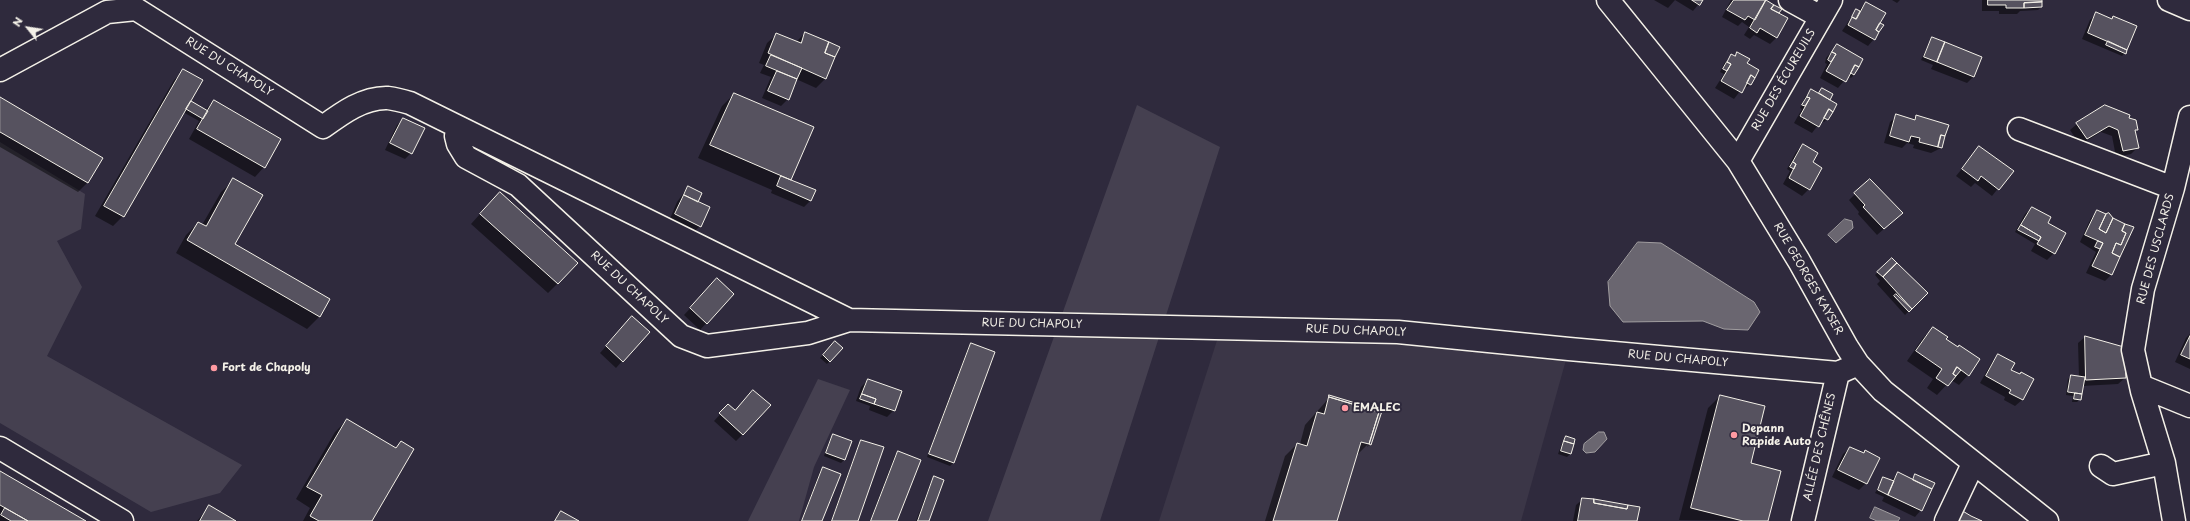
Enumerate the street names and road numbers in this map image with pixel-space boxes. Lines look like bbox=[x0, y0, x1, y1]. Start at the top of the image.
street label: RUE DES ÉCUREUILS bbox=[1749, 27, 1819, 133]
street label: RUE DU CHAPOLY bbox=[183, 35, 275, 99]
street label: RUE DES USCLARDS bbox=[2135, 192, 2177, 306]
street label: RUE GEORGES KAYSER bbox=[1770, 220, 1846, 338]
street label: RUE DU CHAPOLY bbox=[588, 249, 670, 327]
street label: RUE DU CHAPOLY bbox=[982, 317, 1082, 331]
street label: RUE DU CHAPOLY bbox=[1305, 323, 1407, 339]
street label: RUE DU CHAPOLY bbox=[1627, 348, 1729, 370]
street label: ALLÉE DES CHÊNES bbox=[1801, 392, 1839, 502]

